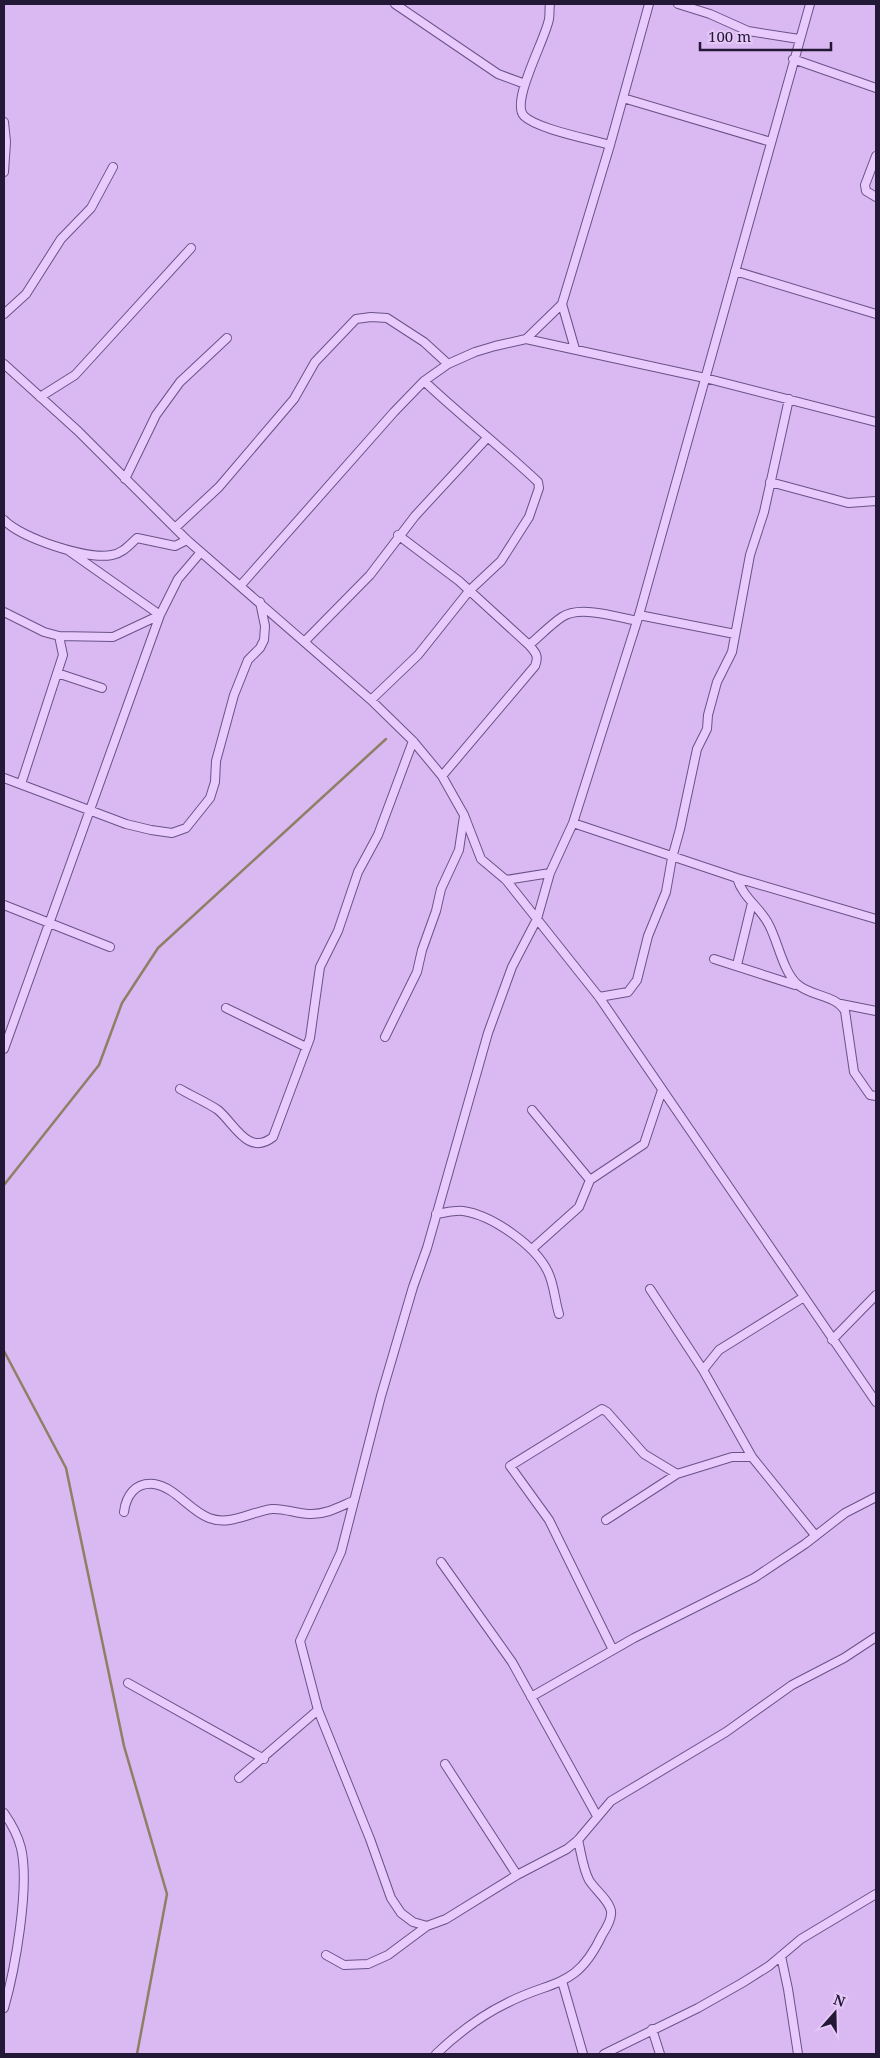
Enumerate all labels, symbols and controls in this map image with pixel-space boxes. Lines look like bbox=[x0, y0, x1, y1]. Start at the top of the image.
scale bar bbox=[700, 20, 831, 52]
text: 100 m bbox=[708, 26, 751, 46]
north arrow bbox=[810, 1988, 860, 2038]
text: N bbox=[831, 1989, 848, 2011]

